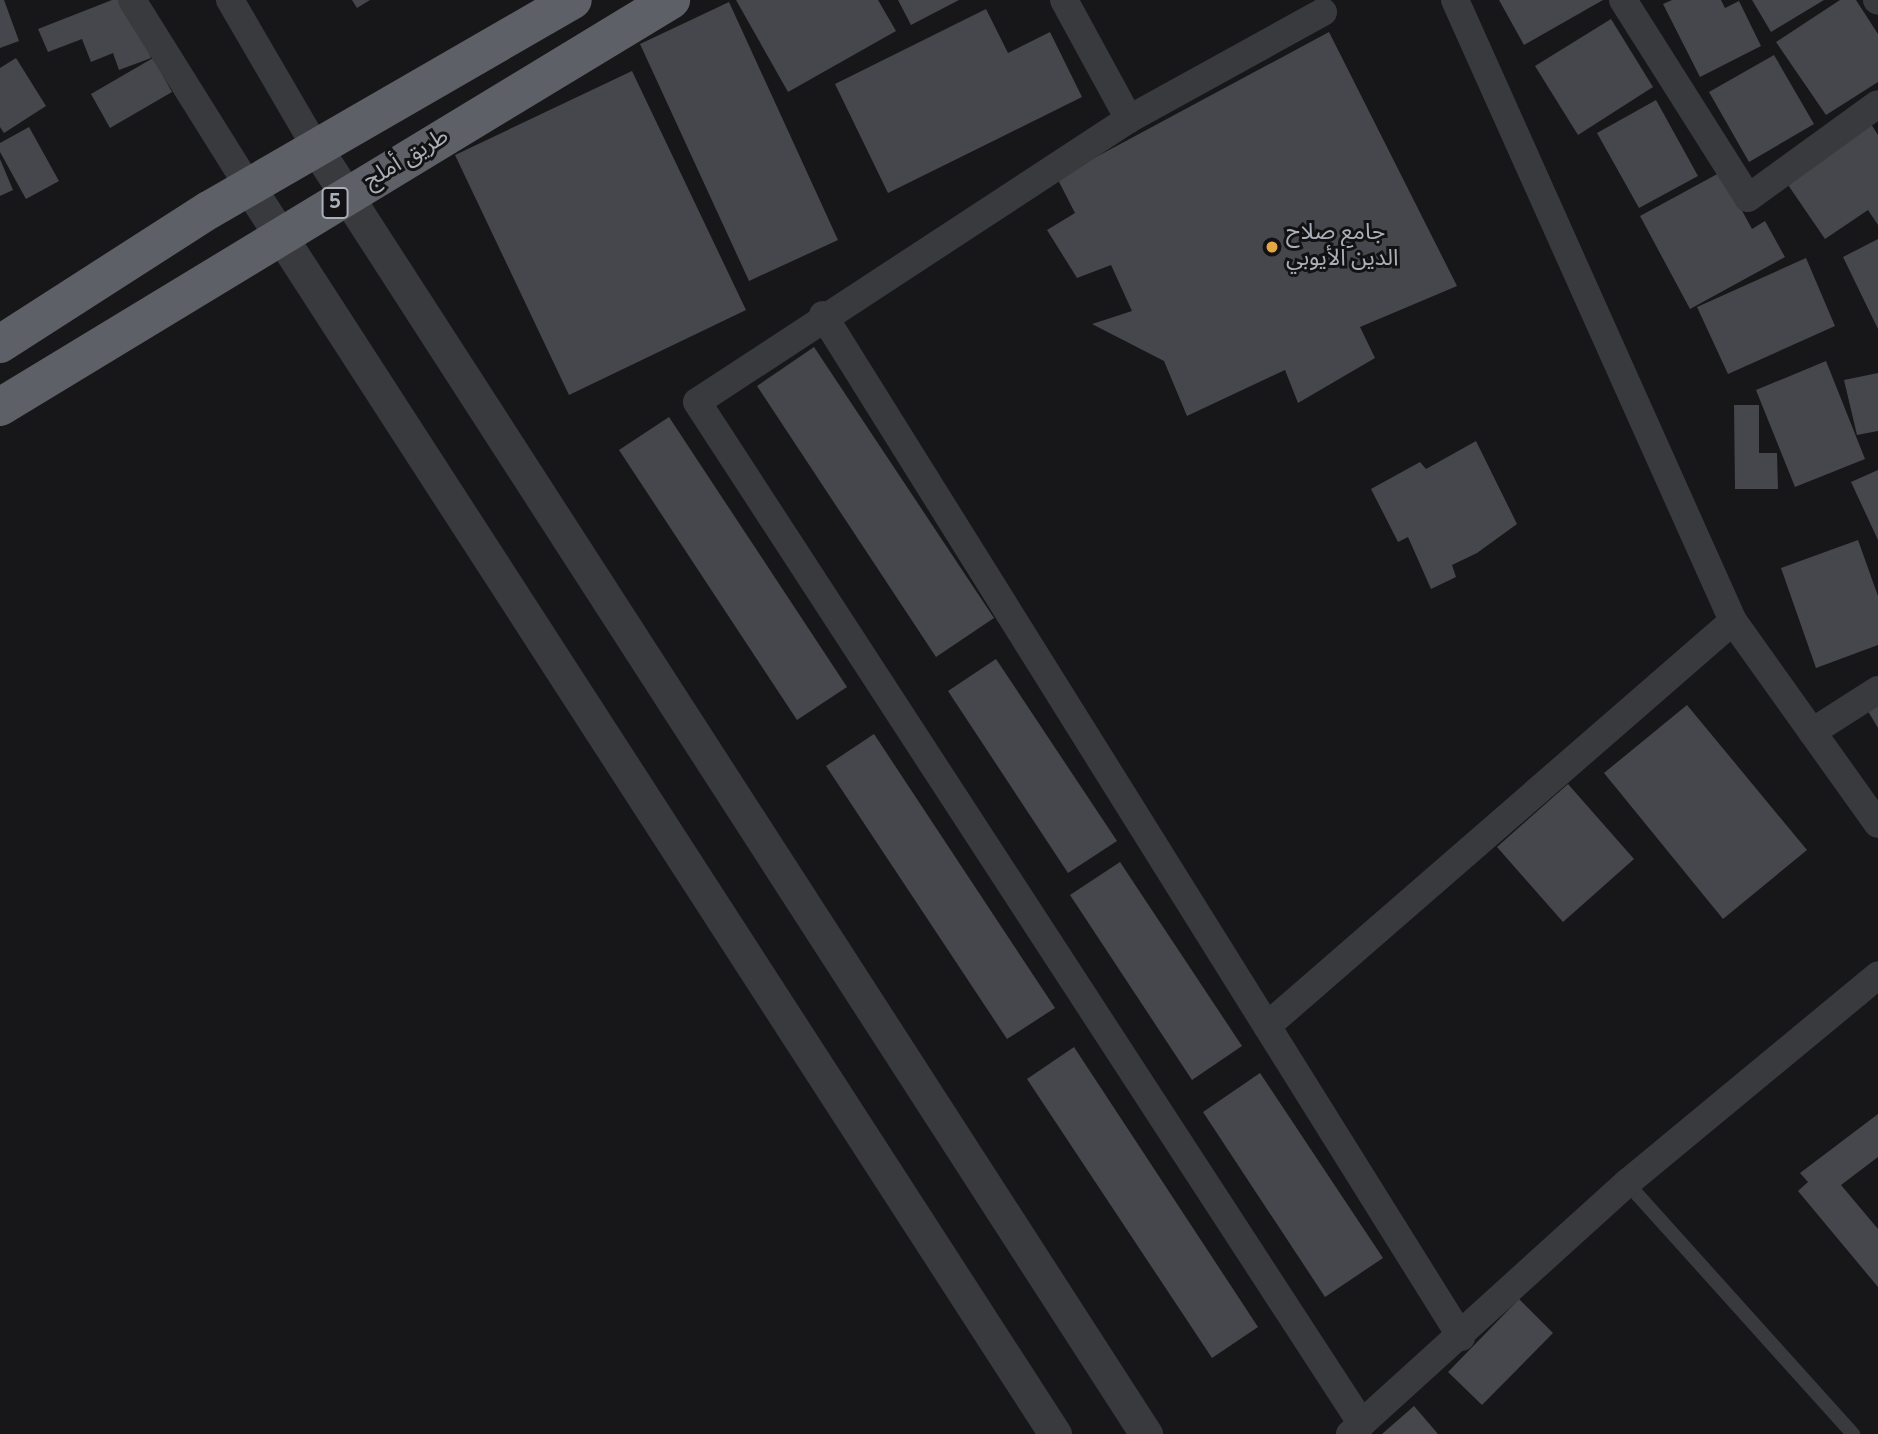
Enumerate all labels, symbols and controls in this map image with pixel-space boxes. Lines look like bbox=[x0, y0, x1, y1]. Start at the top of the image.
street label: طريق أملج bbox=[360, 124, 454, 196]
road number: 5 bbox=[321, 186, 349, 220]
place label: جامع صلاح الدين الأيوبي bbox=[1286, 220, 1398, 274]
marker: جامع صلاح الدين الأيوبي bbox=[1264, 239, 1280, 255]

